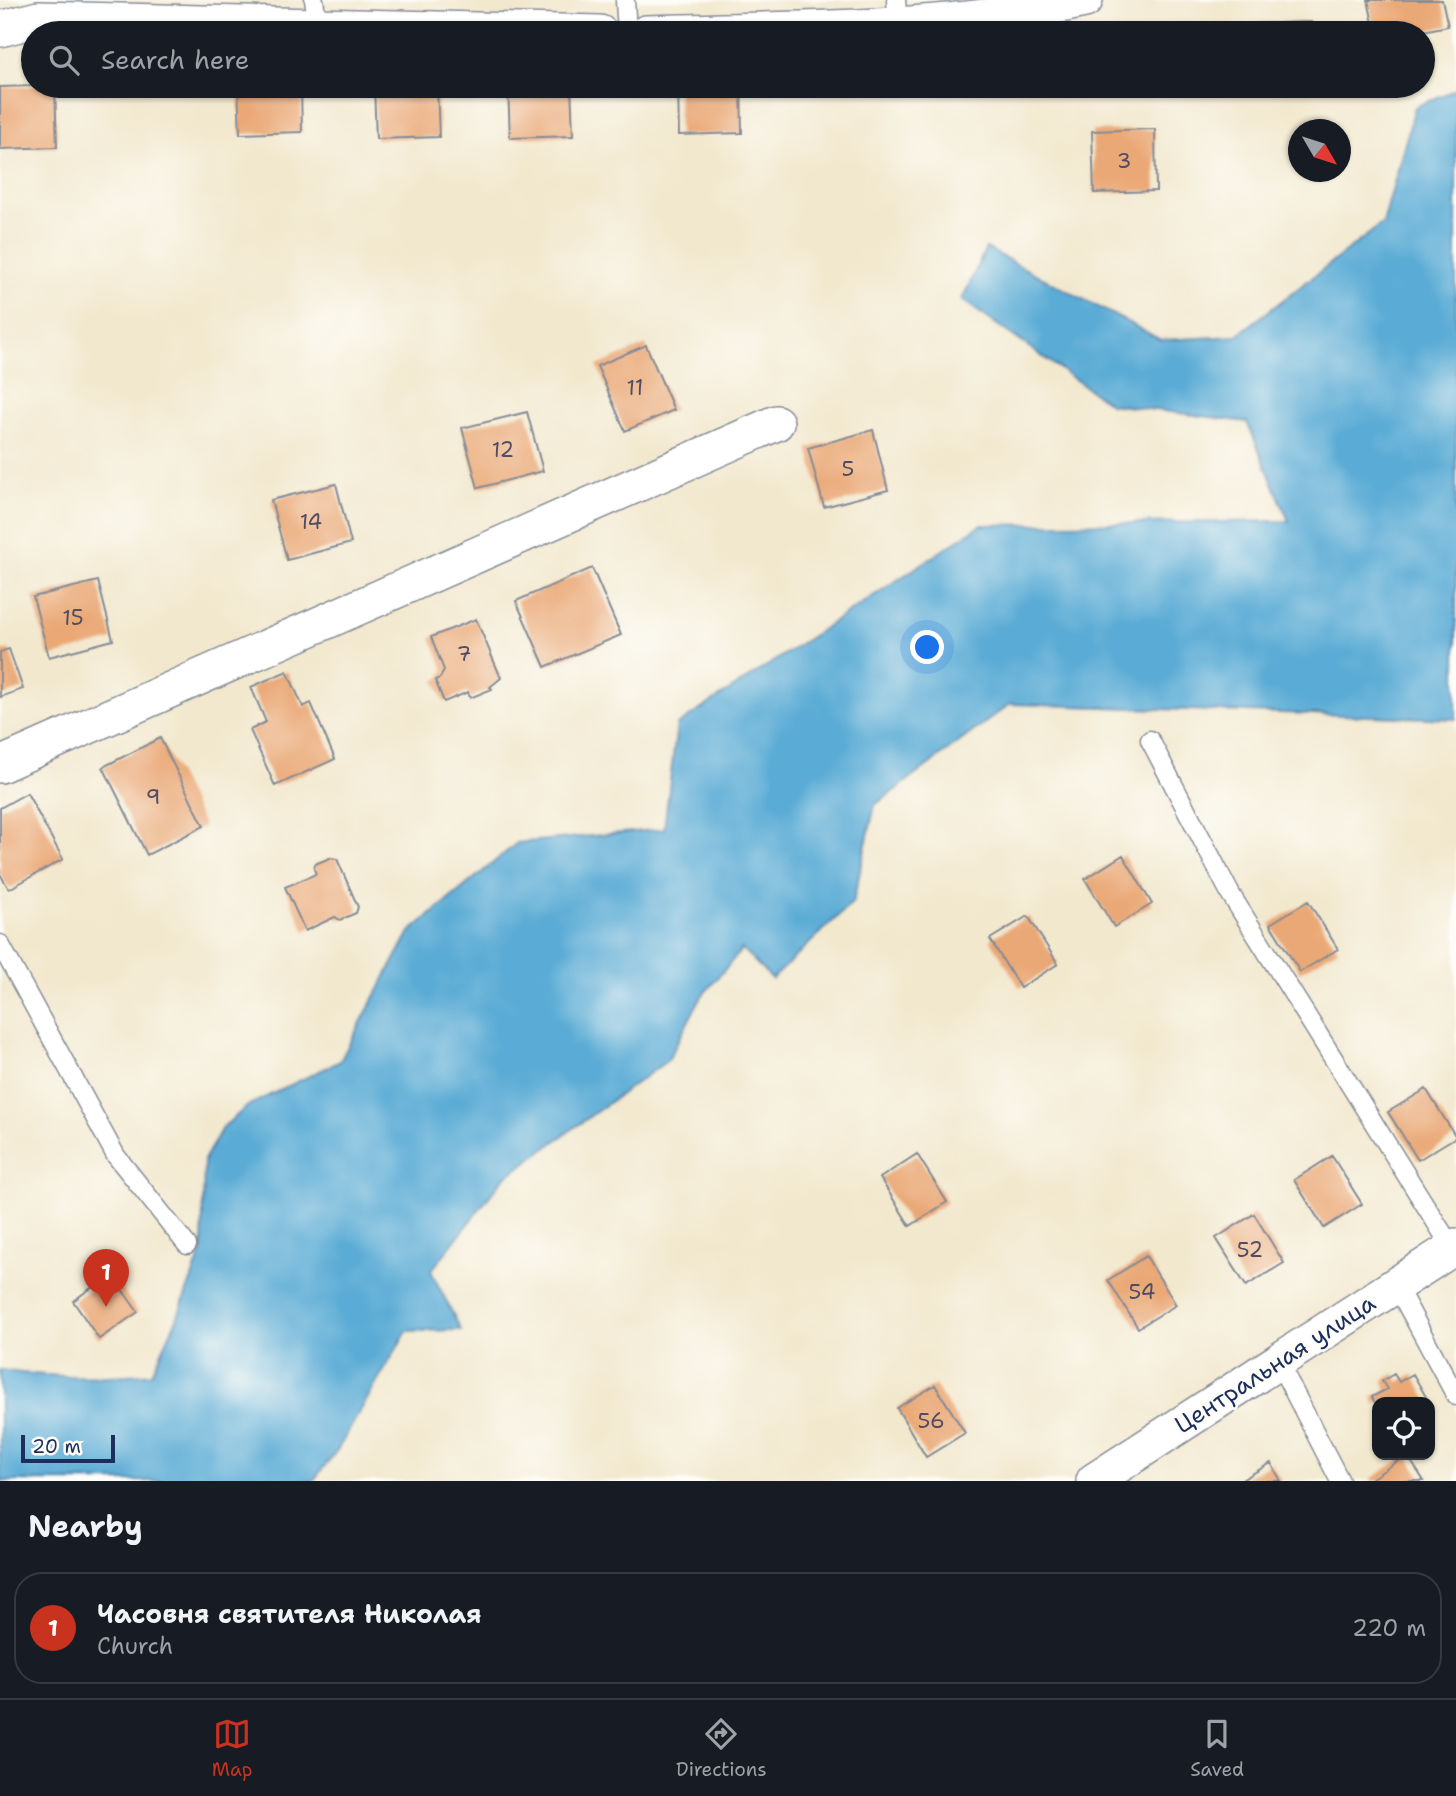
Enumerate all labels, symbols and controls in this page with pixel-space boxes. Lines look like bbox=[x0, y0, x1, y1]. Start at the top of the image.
search box bbox=[21, 21, 1435, 98]
icon: search bbox=[45, 41, 83, 79]
text: Search here bbox=[101, 42, 250, 77]
north arrow bbox=[1288, 119, 1351, 182]
house number: 3 bbox=[1117, 147, 1131, 175]
house number: 11 bbox=[627, 374, 643, 402]
house number: 12 bbox=[492, 436, 514, 464]
house number: 5 bbox=[842, 455, 854, 483]
house number: 14 bbox=[300, 508, 322, 536]
house number: 15 bbox=[62, 604, 84, 632]
your location bbox=[910, 630, 944, 664]
house number: 7 bbox=[457, 640, 471, 668]
house number: 9 bbox=[146, 783, 160, 811]
house number: 52 bbox=[1237, 1236, 1263, 1264]
pin: 1 bbox=[83, 1249, 129, 1307]
house number: 54 bbox=[1128, 1278, 1156, 1306]
street label: Центральная улица bbox=[1168, 1287, 1382, 1441]
map controls bbox=[1372, 1397, 1435, 1460]
button: locate bbox=[1372, 1397, 1435, 1460]
house number: 56 bbox=[917, 1407, 945, 1435]
scale bar bbox=[21, 1432, 116, 1464]
text: 20 m bbox=[32, 1434, 81, 1459]
text: Nearby bbox=[28, 1506, 143, 1547]
text: Часовня святителя Николая bbox=[97, 1596, 482, 1631]
text: 1 bbox=[48, 1613, 58, 1643]
text: 220 m bbox=[1352, 1613, 1426, 1643]
text: Church bbox=[97, 1631, 173, 1661]
tab: Map bbox=[212, 1715, 252, 1782]
tab: Directions bbox=[676, 1715, 767, 1782]
tab: Saved bbox=[1190, 1715, 1244, 1782]

